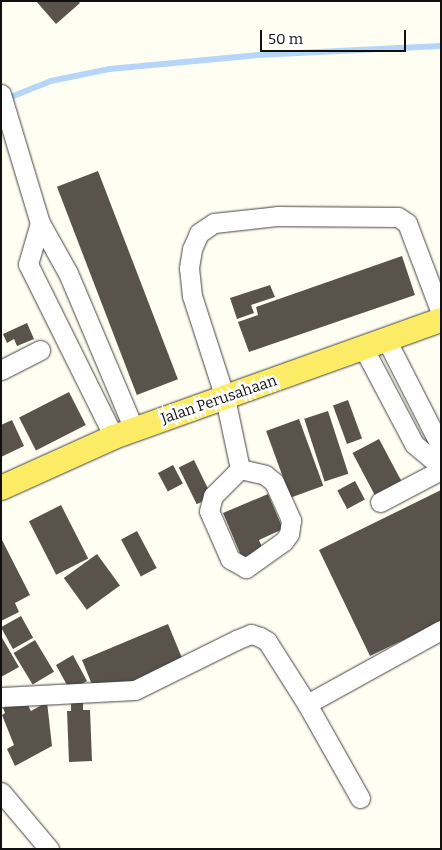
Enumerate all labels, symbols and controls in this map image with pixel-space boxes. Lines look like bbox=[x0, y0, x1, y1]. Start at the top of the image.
scale bar bbox=[262, 20, 408, 52]
text: 50 m bbox=[268, 30, 303, 48]
street label: Jalan Perusahaan bbox=[159, 372, 279, 428]

